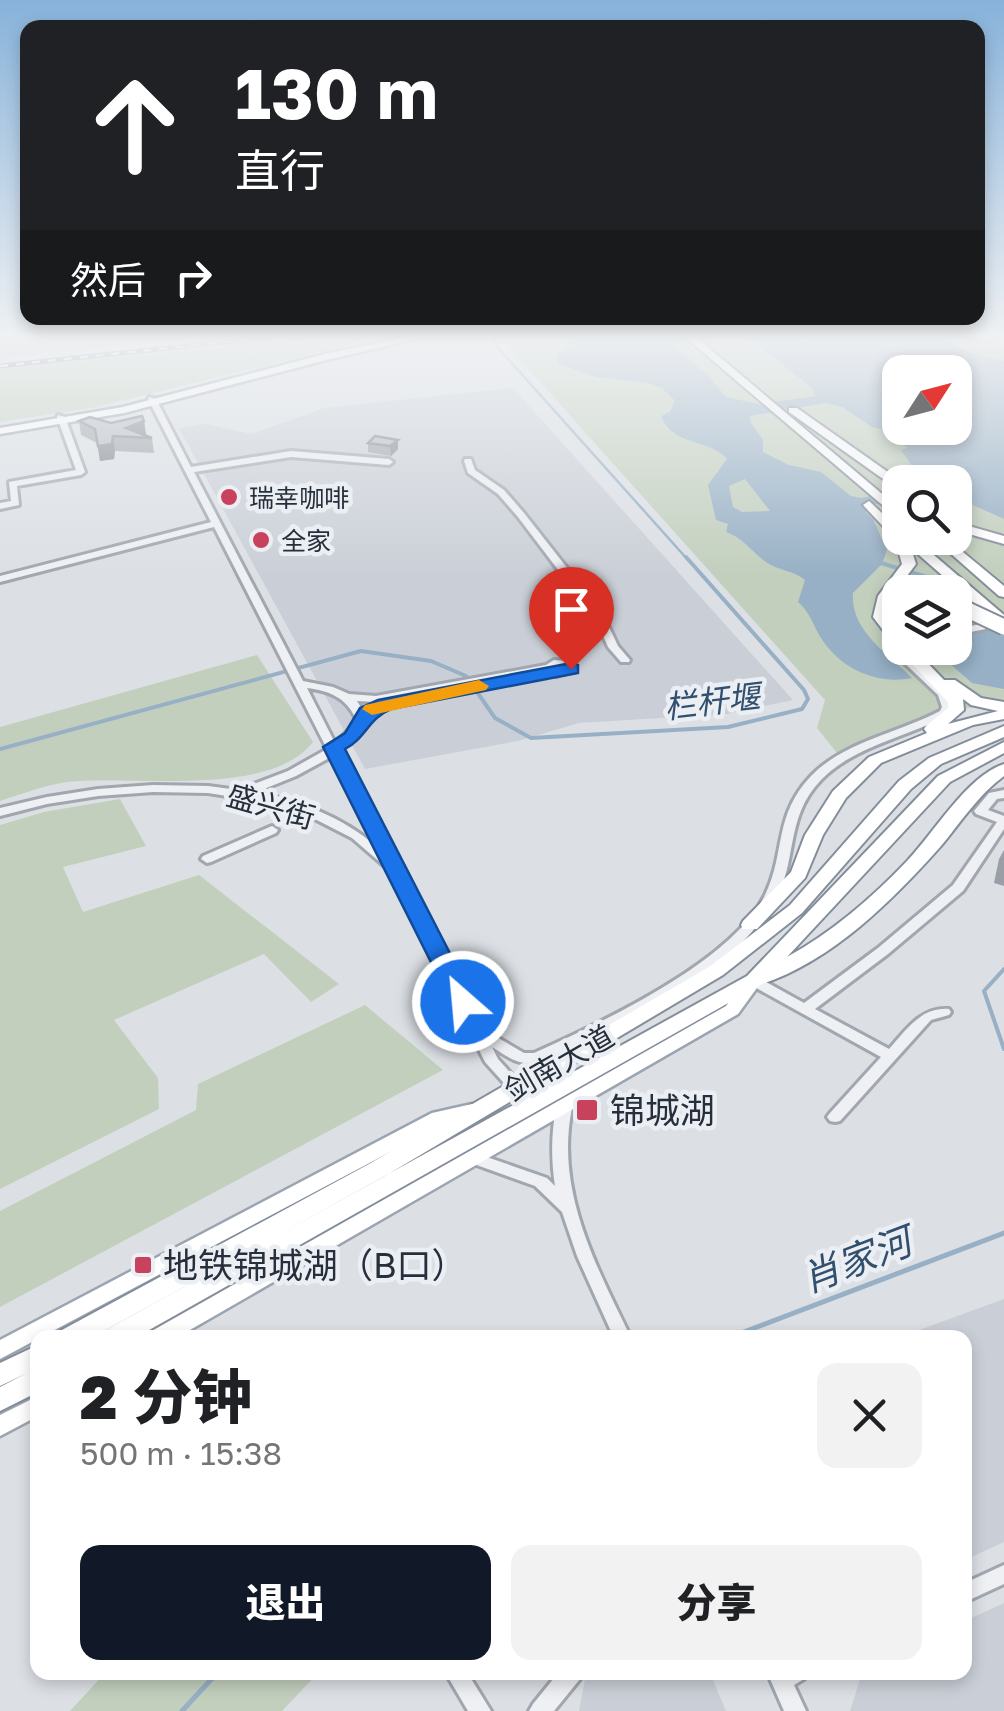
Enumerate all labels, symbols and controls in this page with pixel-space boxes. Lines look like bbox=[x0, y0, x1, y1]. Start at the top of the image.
text: 130 m bbox=[235, 50, 438, 134]
icon: ahead bbox=[70, 60, 200, 190]
text: 直行 bbox=[235, 143, 325, 197]
icon: right bbox=[166, 250, 221, 305]
text: 然后 bbox=[70, 257, 146, 302]
north arrow bbox=[882, 355, 972, 445]
map controls bbox=[882, 355, 972, 665]
button: search bbox=[882, 465, 972, 555]
place label: 瑞幸咖啡 bbox=[249, 482, 349, 513]
marker: 瑞幸咖啡 bbox=[218, 486, 240, 508]
place label: 全家 bbox=[281, 525, 331, 556]
marker: 全家 bbox=[250, 529, 272, 551]
pin bbox=[529, 567, 614, 670]
button: layers bbox=[882, 575, 972, 665]
icon: arrive bbox=[544, 582, 599, 637]
water label: 栏杆堰 bbox=[662, 676, 767, 726]
street label: 盛兴街 bbox=[223, 776, 319, 836]
position arrow bbox=[411, 950, 515, 1054]
street label: 剑南大道 bbox=[498, 1017, 620, 1109]
place label: 锦城湖 bbox=[610, 1089, 715, 1131]
marker: 锦城湖 bbox=[574, 1097, 600, 1123]
water label: 肖家河 bbox=[795, 1215, 924, 1300]
place label: 地铁锦城湖（B口） bbox=[163, 1244, 466, 1286]
marker: 地铁锦城湖（B口） bbox=[132, 1254, 154, 1276]
text: 2 分钟 bbox=[80, 1360, 252, 1432]
button: close bbox=[817, 1363, 922, 1468]
text: 500 m · 15:38 bbox=[80, 1434, 282, 1472]
button: 退出 bbox=[80, 1545, 491, 1660]
button: 分享 bbox=[511, 1545, 922, 1660]

